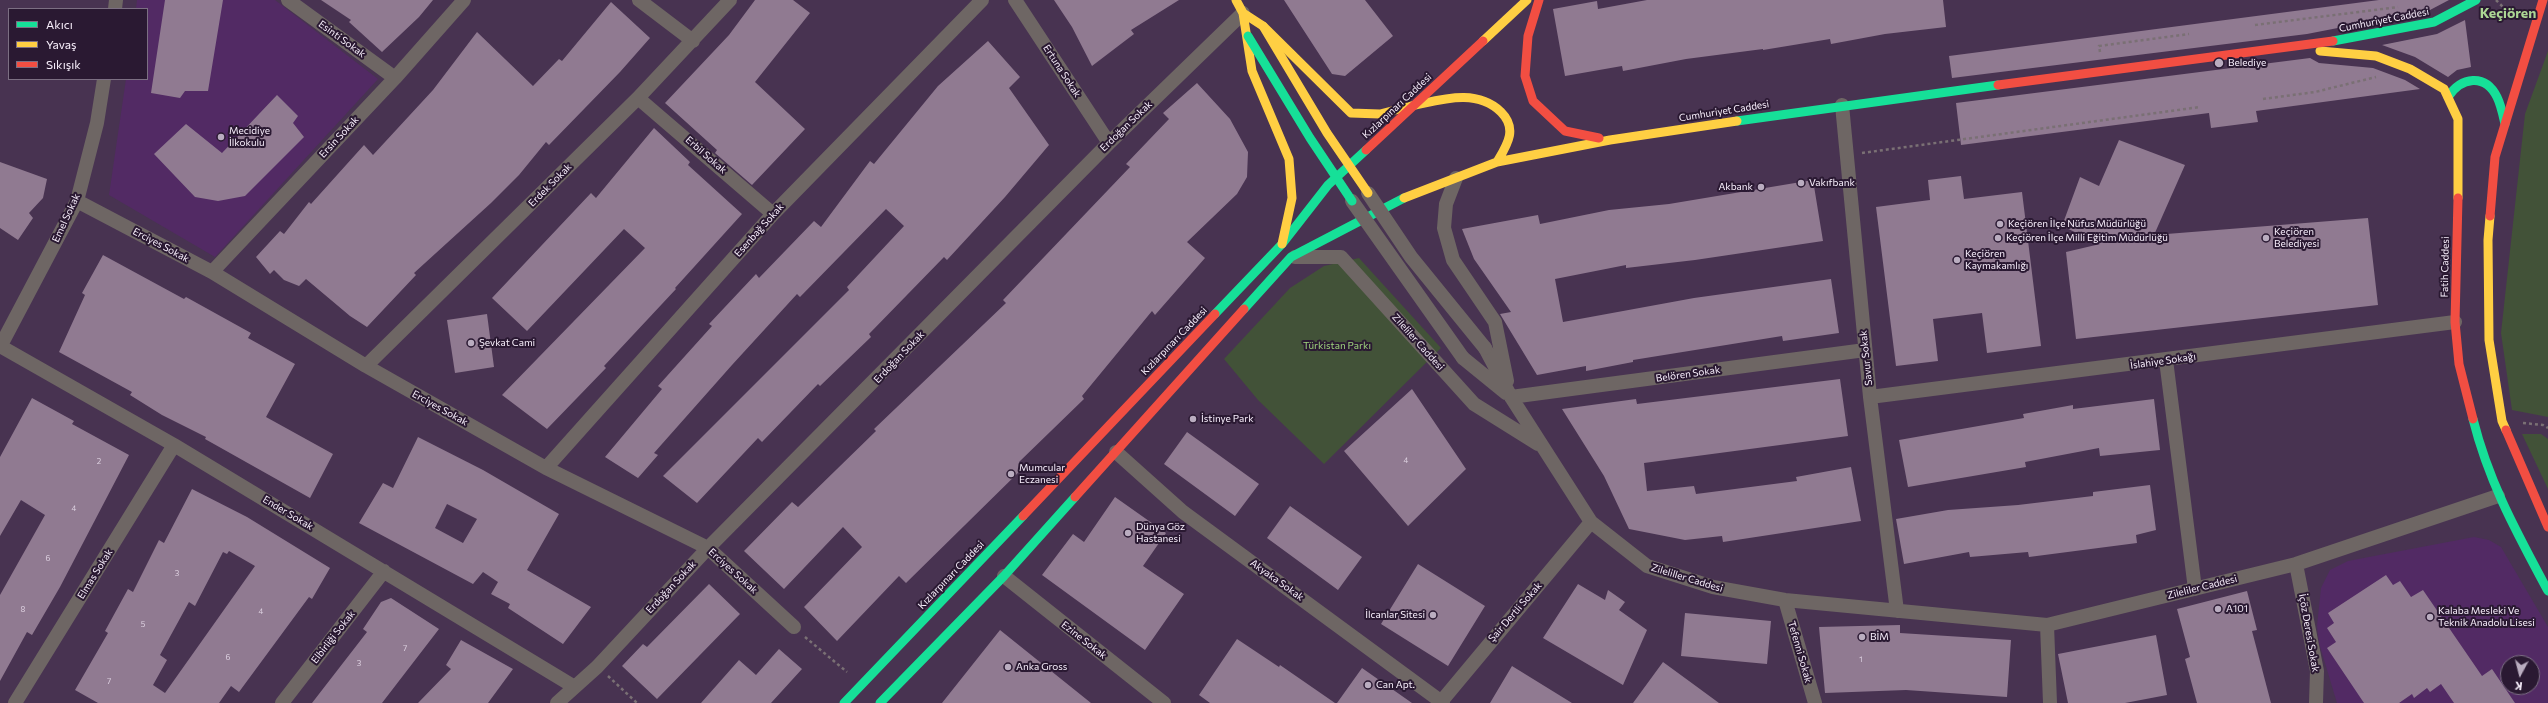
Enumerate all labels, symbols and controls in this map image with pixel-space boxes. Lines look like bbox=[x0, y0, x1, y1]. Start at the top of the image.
street label: Cumhuriyet Caddesi bbox=[2338, 5, 2430, 35]
district label: Keçiören bbox=[2480, 5, 2536, 21]
legend bbox=[8, 8, 148, 80]
text: Akıcı bbox=[46, 17, 73, 31]
street label: Esinti Sokak bbox=[316, 18, 368, 60]
text: Yavaş bbox=[46, 37, 77, 51]
street label: Ertuna Sokak bbox=[1041, 42, 1083, 100]
text: Sıkışık bbox=[46, 57, 81, 71]
marker: Belediye bbox=[2213, 57, 2225, 69]
place label: Belediye bbox=[2228, 57, 2266, 69]
street label: Kızlarpınarı Caddesi bbox=[1360, 71, 1434, 141]
street label: Erdoğan Sokak bbox=[1098, 98, 1154, 154]
street label: Cumhuriyet Caddesi bbox=[1678, 98, 1770, 124]
street label: Ersin Sokak bbox=[317, 114, 361, 160]
place label: Mecidiye İlkokulu bbox=[229, 125, 270, 148]
marker: Mecidiye İlkokulu bbox=[216, 132, 226, 142]
street label: Erbil Sokak bbox=[683, 134, 729, 176]
street label: Erdek Sokak bbox=[526, 161, 574, 209]
place label: Vakıfbank bbox=[1809, 177, 1855, 189]
marker: Vakıfbank bbox=[1796, 178, 1806, 188]
place label: Akbank bbox=[1718, 181, 1753, 193]
marker: Akbank bbox=[1756, 182, 1766, 192]
street label: Emel Sokak bbox=[50, 192, 82, 244]
street label: Esenbağ Sokak bbox=[732, 201, 786, 259]
place label: Keçiören İlçe Nüfus Müdürlüğü bbox=[2008, 218, 2146, 230]
marker: Keçiören İlçe Nüfus Müdürlüğü bbox=[1995, 219, 2005, 229]
street label: Erciyes Sokak bbox=[131, 225, 191, 265]
place label: Keçiören Belediyesi bbox=[2274, 226, 2319, 250]
place label: Keçiören İlçe Milli Eğitim Müdürlüğü bbox=[2006, 232, 2168, 244]
marker: Keçiören İlçe Milli Eğitim Müdürlüğü bbox=[1993, 233, 2003, 243]
marker: Keçiören Belediyesi bbox=[2261, 233, 2271, 243]
street label: Fatih Caddesi bbox=[2438, 236, 2452, 298]
place label: Keçiören Kaymakamlığı bbox=[1965, 248, 2028, 272]
marker: Keçiören Kaymakamlığı bbox=[1952, 255, 1962, 265]
street label: Kızlarpınarı Caddesi bbox=[1138, 304, 1210, 378]
street label: Zileliler Caddesi bbox=[1389, 311, 1447, 373]
street label: Erdoğan Sokak bbox=[871, 329, 927, 385]
street label: Savur Sokak bbox=[1857, 330, 1875, 386]
place label: Şevkat Cami bbox=[479, 337, 535, 349]
marker: Şevkat Cami bbox=[466, 338, 476, 348]
park label: Türkistan Parkı bbox=[1303, 340, 1371, 352]
street label: İslahiye Sokağı bbox=[2129, 350, 2197, 372]
street label: Belören Sokak bbox=[1655, 364, 1721, 384]
street label: Erciyes Sokak bbox=[410, 388, 470, 428]
place label: İstinye Park bbox=[1201, 413, 1254, 425]
marker: İstinye Park bbox=[1188, 414, 1198, 424]
house number: 4 bbox=[1404, 455, 1408, 465]
house number: 2 bbox=[97, 456, 101, 466]
place label: Mumcular Eczanesi bbox=[1019, 462, 1065, 486]
marker: Mumcular Eczanesi bbox=[1006, 469, 1016, 479]
street label: Ender Sokak bbox=[261, 493, 315, 533]
house number: 4 bbox=[72, 503, 76, 513]
place label: Dünya Göz Hastanesi bbox=[1136, 521, 1185, 544]
marker: Dünya Göz Hastanesi bbox=[1123, 528, 1133, 538]
street label: Kızlarpınarı Caddesi bbox=[915, 538, 987, 612]
street label: Erciyes Sokak bbox=[706, 546, 760, 596]
street label: Elmas Sokak bbox=[75, 547, 115, 601]
house number: 6 bbox=[46, 553, 50, 563]
street label: Akyaka Sokak bbox=[1248, 557, 1306, 603]
street label: Erdoğan Sokak bbox=[644, 558, 698, 616]
street label: Zileliller Caddesi bbox=[1650, 561, 1724, 595]
house number: 3 bbox=[175, 568, 179, 578]
street label: Zileliler Caddesi bbox=[2166, 572, 2238, 602]
street label: Şair Dertli Sokak bbox=[1486, 580, 1544, 644]
street label: İçöz Deresi Sokak bbox=[2296, 593, 2322, 673]
place label: A101 bbox=[2226, 603, 2248, 615]
house number: 8 bbox=[21, 604, 25, 614]
marker: A101 bbox=[2213, 604, 2223, 614]
place label: Kalaba Mesleki Ve Teknik Anadolu Lisesi bbox=[2438, 605, 2535, 628]
house number: 4 bbox=[259, 606, 263, 616]
street label: Elbirliği Sokak bbox=[309, 608, 357, 666]
place label: İlcanlar Sitesi bbox=[1365, 609, 1425, 621]
marker: İlcanlar Sitesi bbox=[1428, 610, 1438, 620]
marker: Kalaba Mesleki Ve Teknik Anadolu Lisesi bbox=[2425, 612, 2435, 622]
house number: 5 bbox=[141, 619, 145, 629]
street label: Ezine Sokak bbox=[1059, 619, 1109, 661]
street label: Tefenni Sokak bbox=[1785, 620, 1815, 684]
place label: BİM bbox=[1870, 631, 1889, 643]
marker: BİM bbox=[1857, 632, 1867, 642]
house number: 7 bbox=[403, 643, 407, 653]
house number: 6 bbox=[226, 652, 230, 662]
house number: 1 bbox=[1859, 654, 1863, 664]
north arrow bbox=[2500, 655, 2540, 695]
house number: 3 bbox=[357, 658, 361, 668]
place label: Anka Gross bbox=[1016, 661, 1067, 673]
marker: Anka Gross bbox=[1003, 662, 1013, 672]
house number: 7 bbox=[107, 676, 111, 686]
place label: Can Apt. bbox=[1376, 679, 1415, 691]
text: K bbox=[2514, 679, 2523, 693]
marker: Can Apt. bbox=[1363, 680, 1373, 690]

